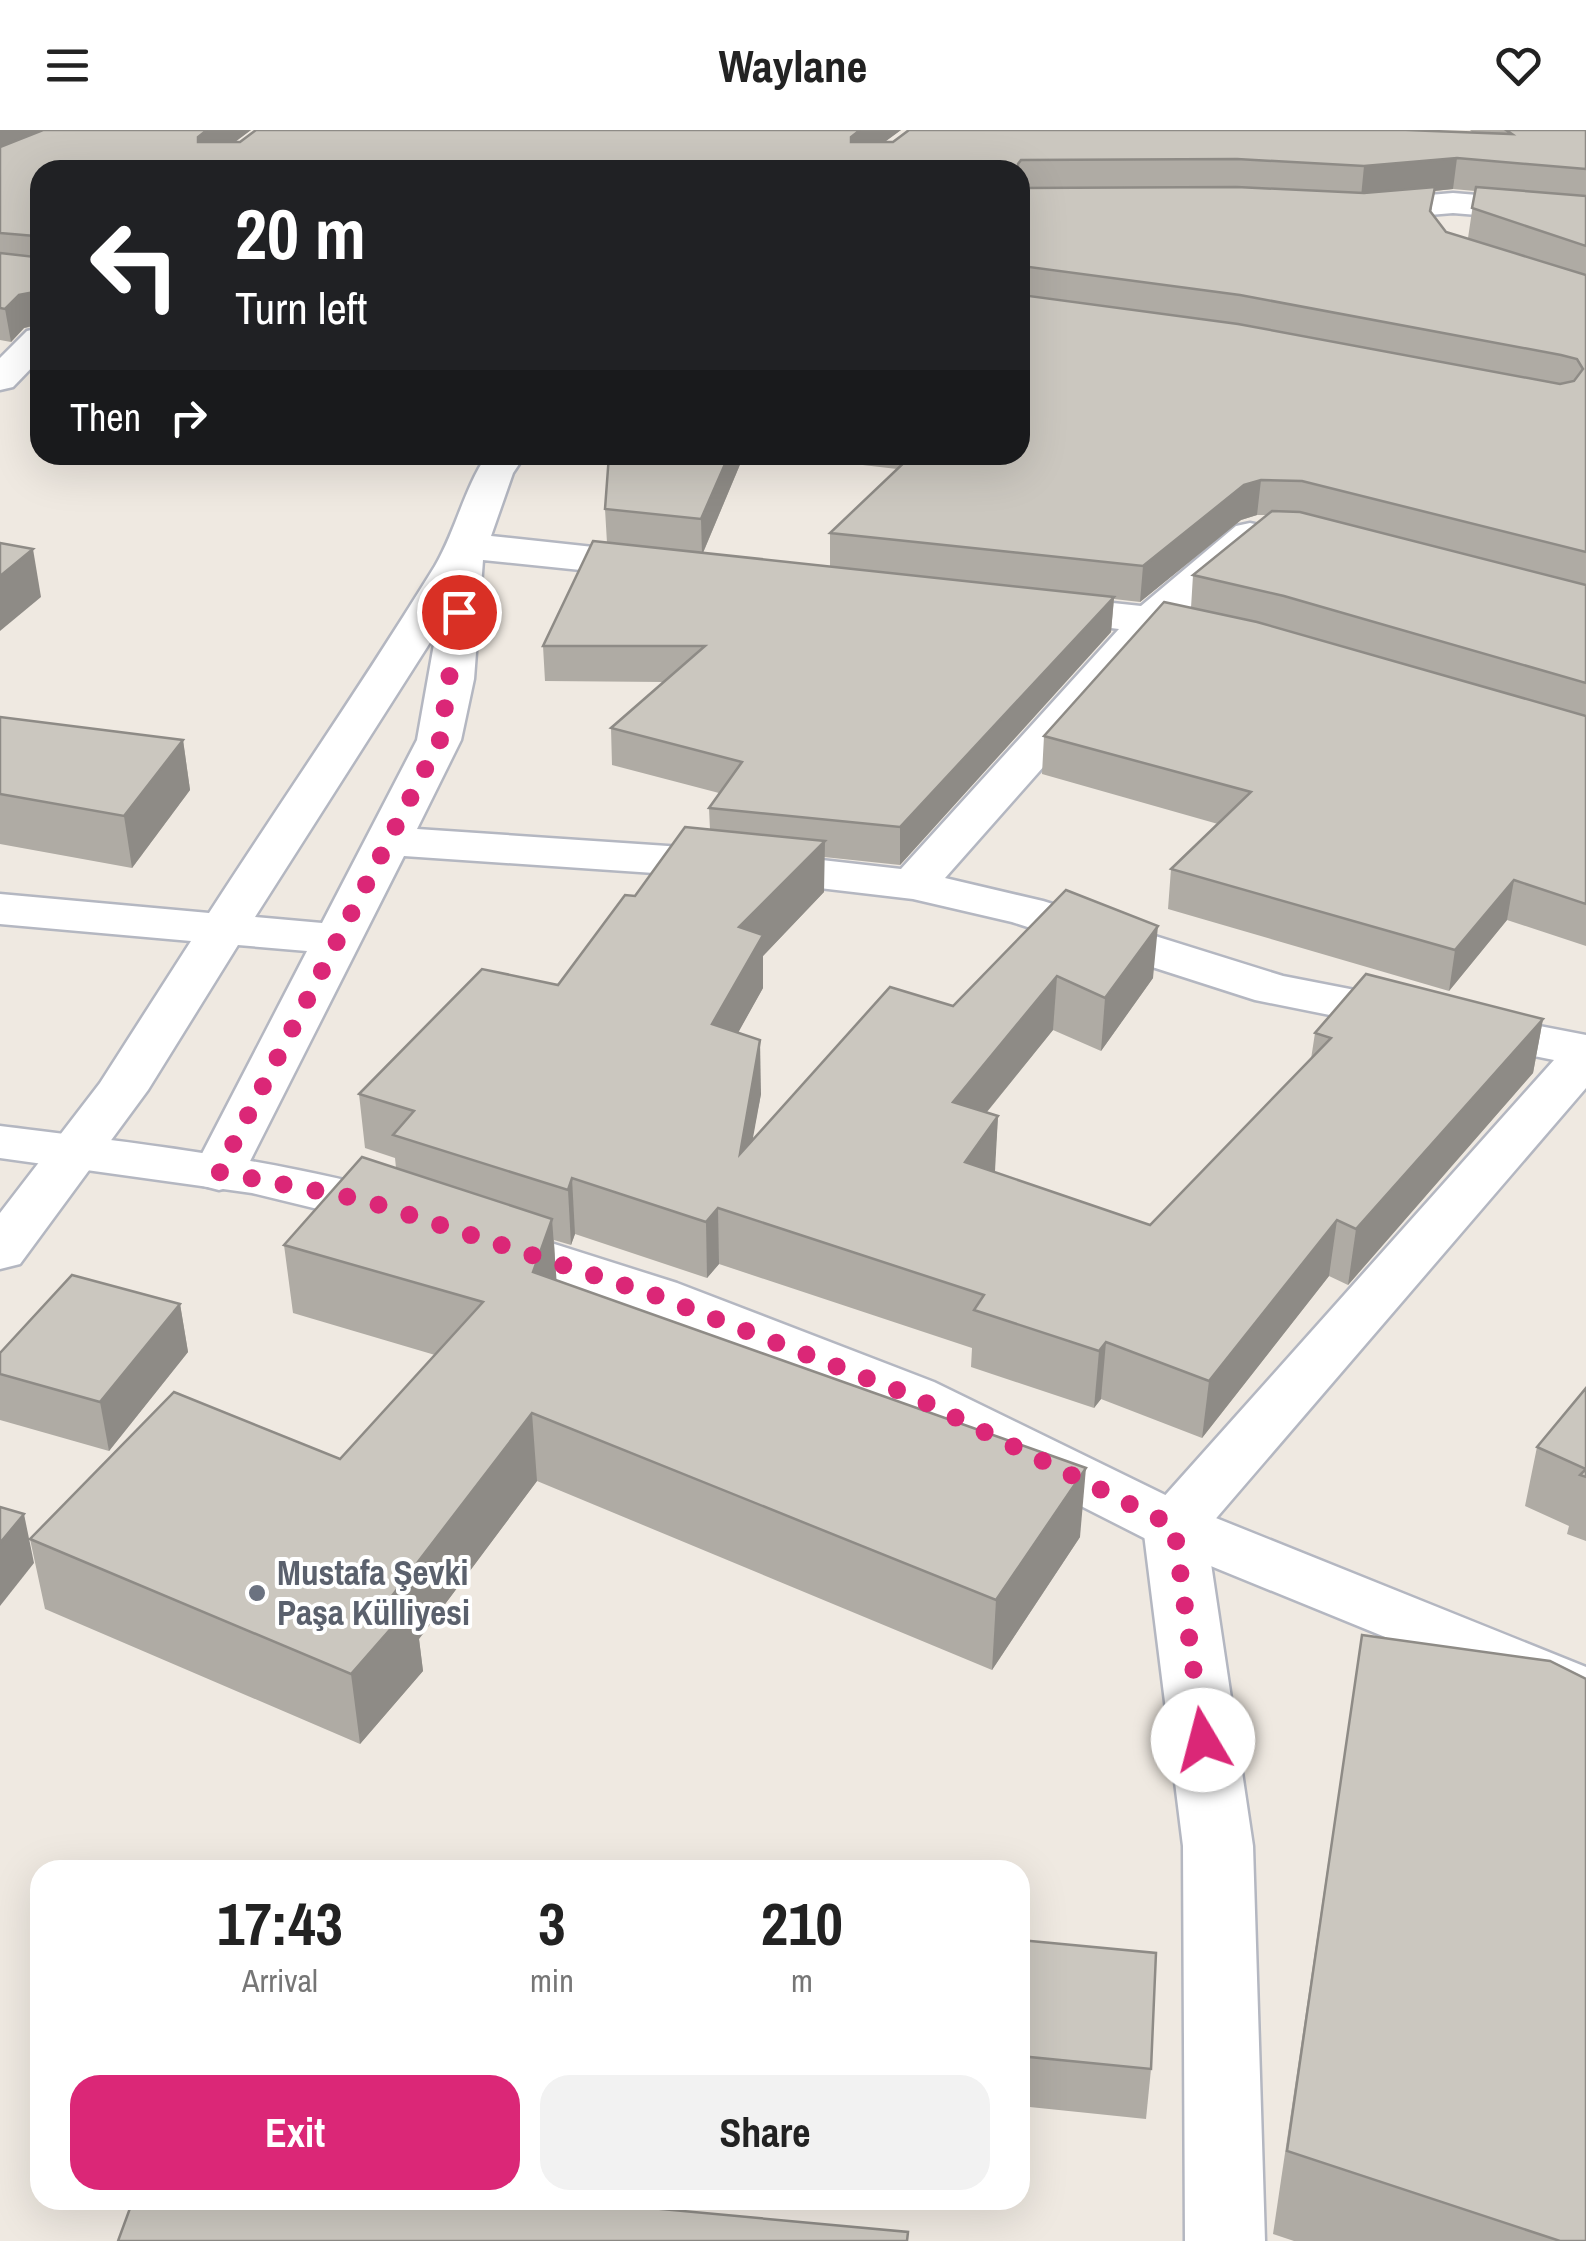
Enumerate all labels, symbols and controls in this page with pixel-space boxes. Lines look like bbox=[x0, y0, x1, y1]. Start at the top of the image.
text: Waylane bbox=[719, 35, 867, 96]
icon: menu bbox=[40, 38, 95, 93]
icon: heart bbox=[1491, 38, 1546, 93]
text: 20 m bbox=[235, 187, 366, 281]
icon: left bbox=[70, 200, 200, 330]
text: Turn left bbox=[235, 277, 367, 338]
icon: right bbox=[161, 390, 216, 445]
text: Then bbox=[70, 392, 141, 443]
pin bbox=[417, 570, 502, 655]
icon: arrive bbox=[432, 585, 487, 640]
place label: Mustafa Şevki Paşa Külliyesi bbox=[277, 1549, 470, 1636]
marker: Mustafa Şevki Paşa Külliyesi bbox=[246, 1582, 268, 1604]
position arrow bbox=[1151, 1688, 1255, 1792]
text: 17:43 bbox=[217, 1883, 343, 1964]
text: 3 bbox=[538, 1883, 566, 1964]
text: 210 bbox=[761, 1883, 843, 1964]
text: Arrival bbox=[242, 1959, 318, 2002]
text: min bbox=[530, 1959, 574, 2002]
text: m bbox=[791, 1959, 813, 2002]
button: Exit bbox=[70, 2075, 520, 2190]
button: Share bbox=[540, 2075, 990, 2190]

